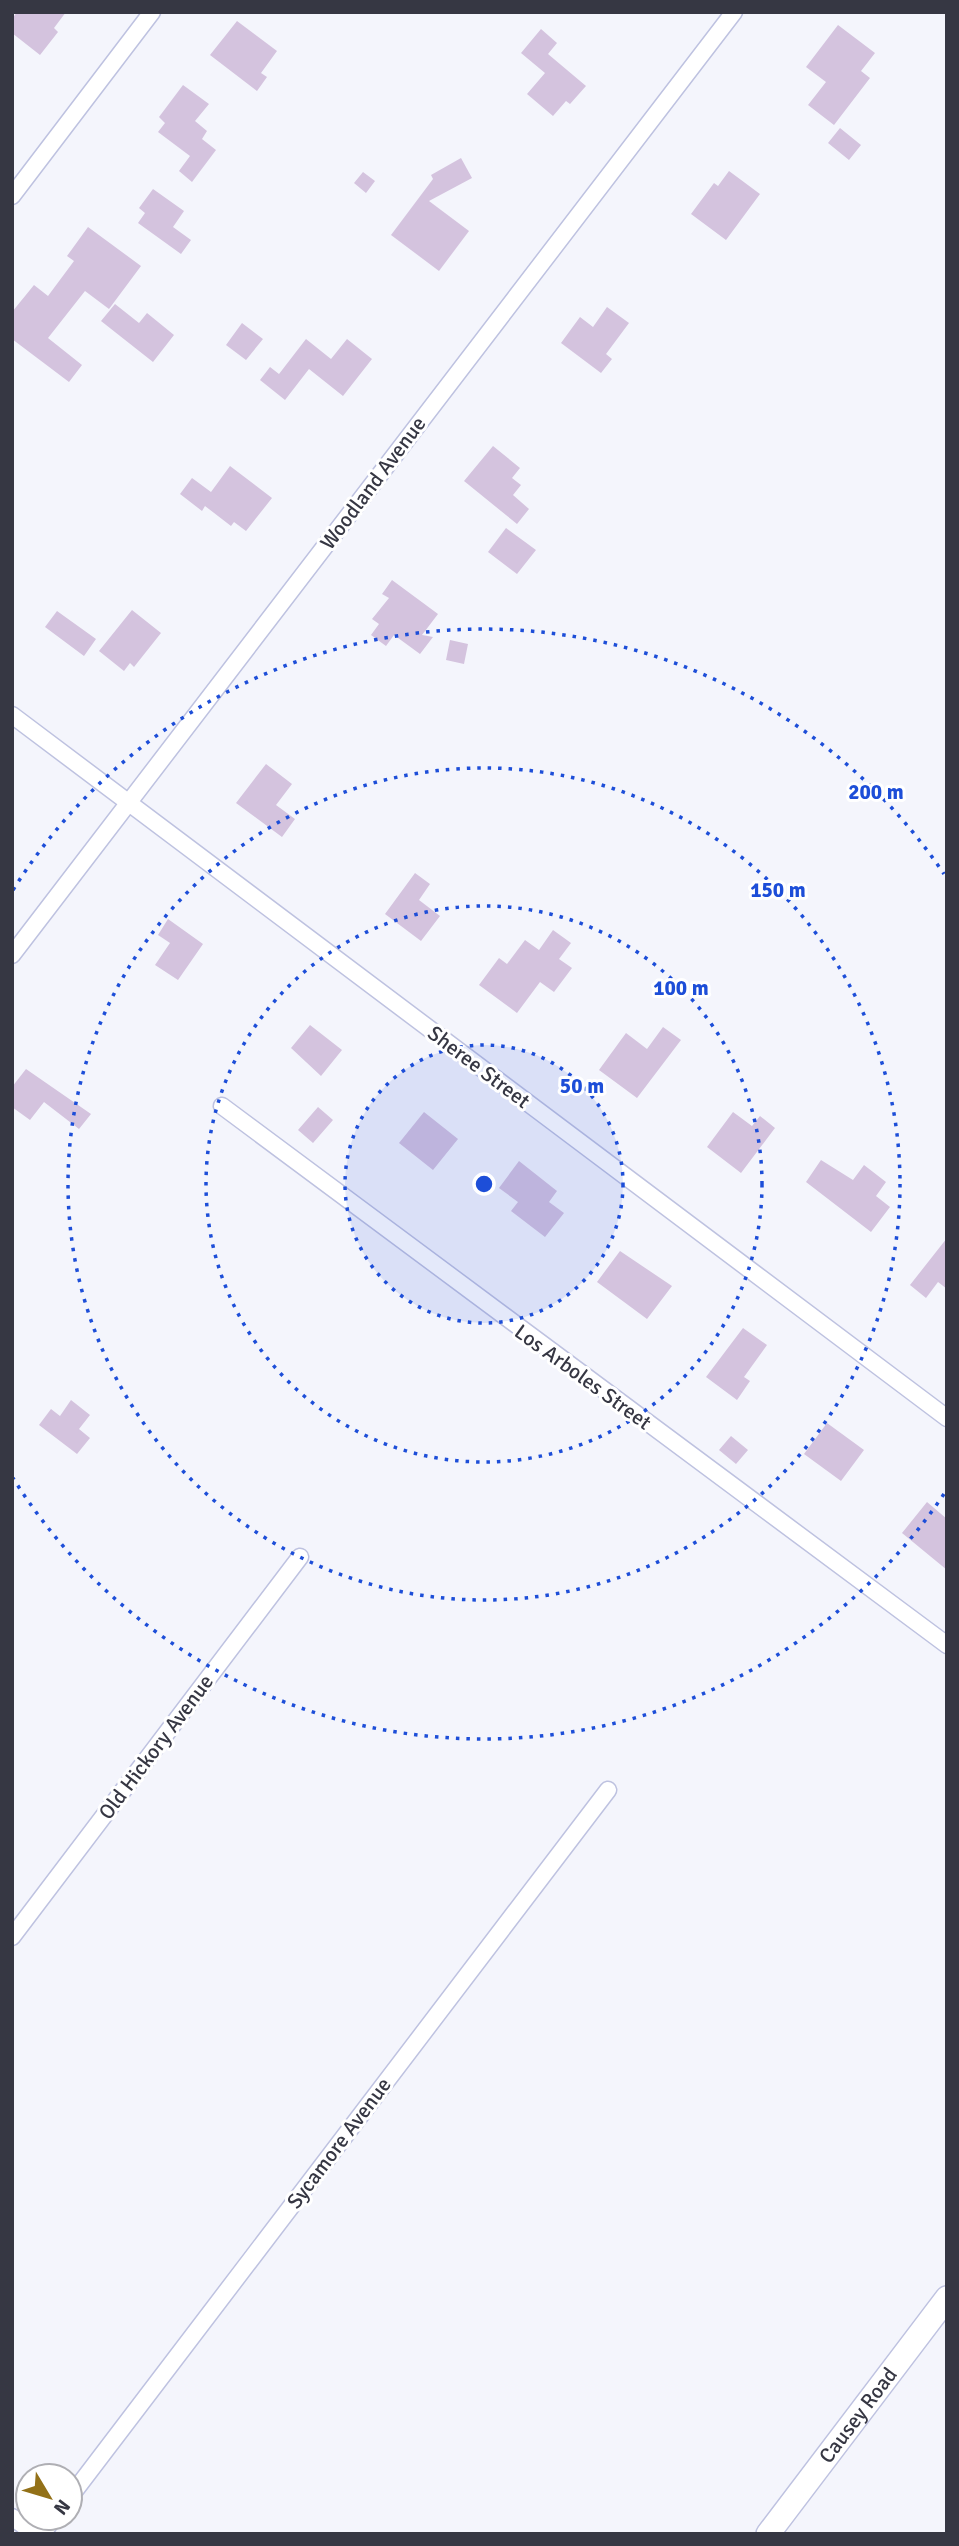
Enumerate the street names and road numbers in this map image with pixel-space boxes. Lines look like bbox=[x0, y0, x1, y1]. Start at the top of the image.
street label: Woodland Avenue bbox=[315, 411, 431, 555]
street label: Sheree Street bbox=[423, 1020, 535, 1114]
street label: Los Arboles Street bbox=[510, 1319, 656, 1435]
street label: Old Hickory Avenue bbox=[93, 1669, 219, 1825]
street label: Sycamore Avenue bbox=[281, 2072, 397, 2214]
street label: Causey Road bbox=[813, 2362, 903, 2468]

